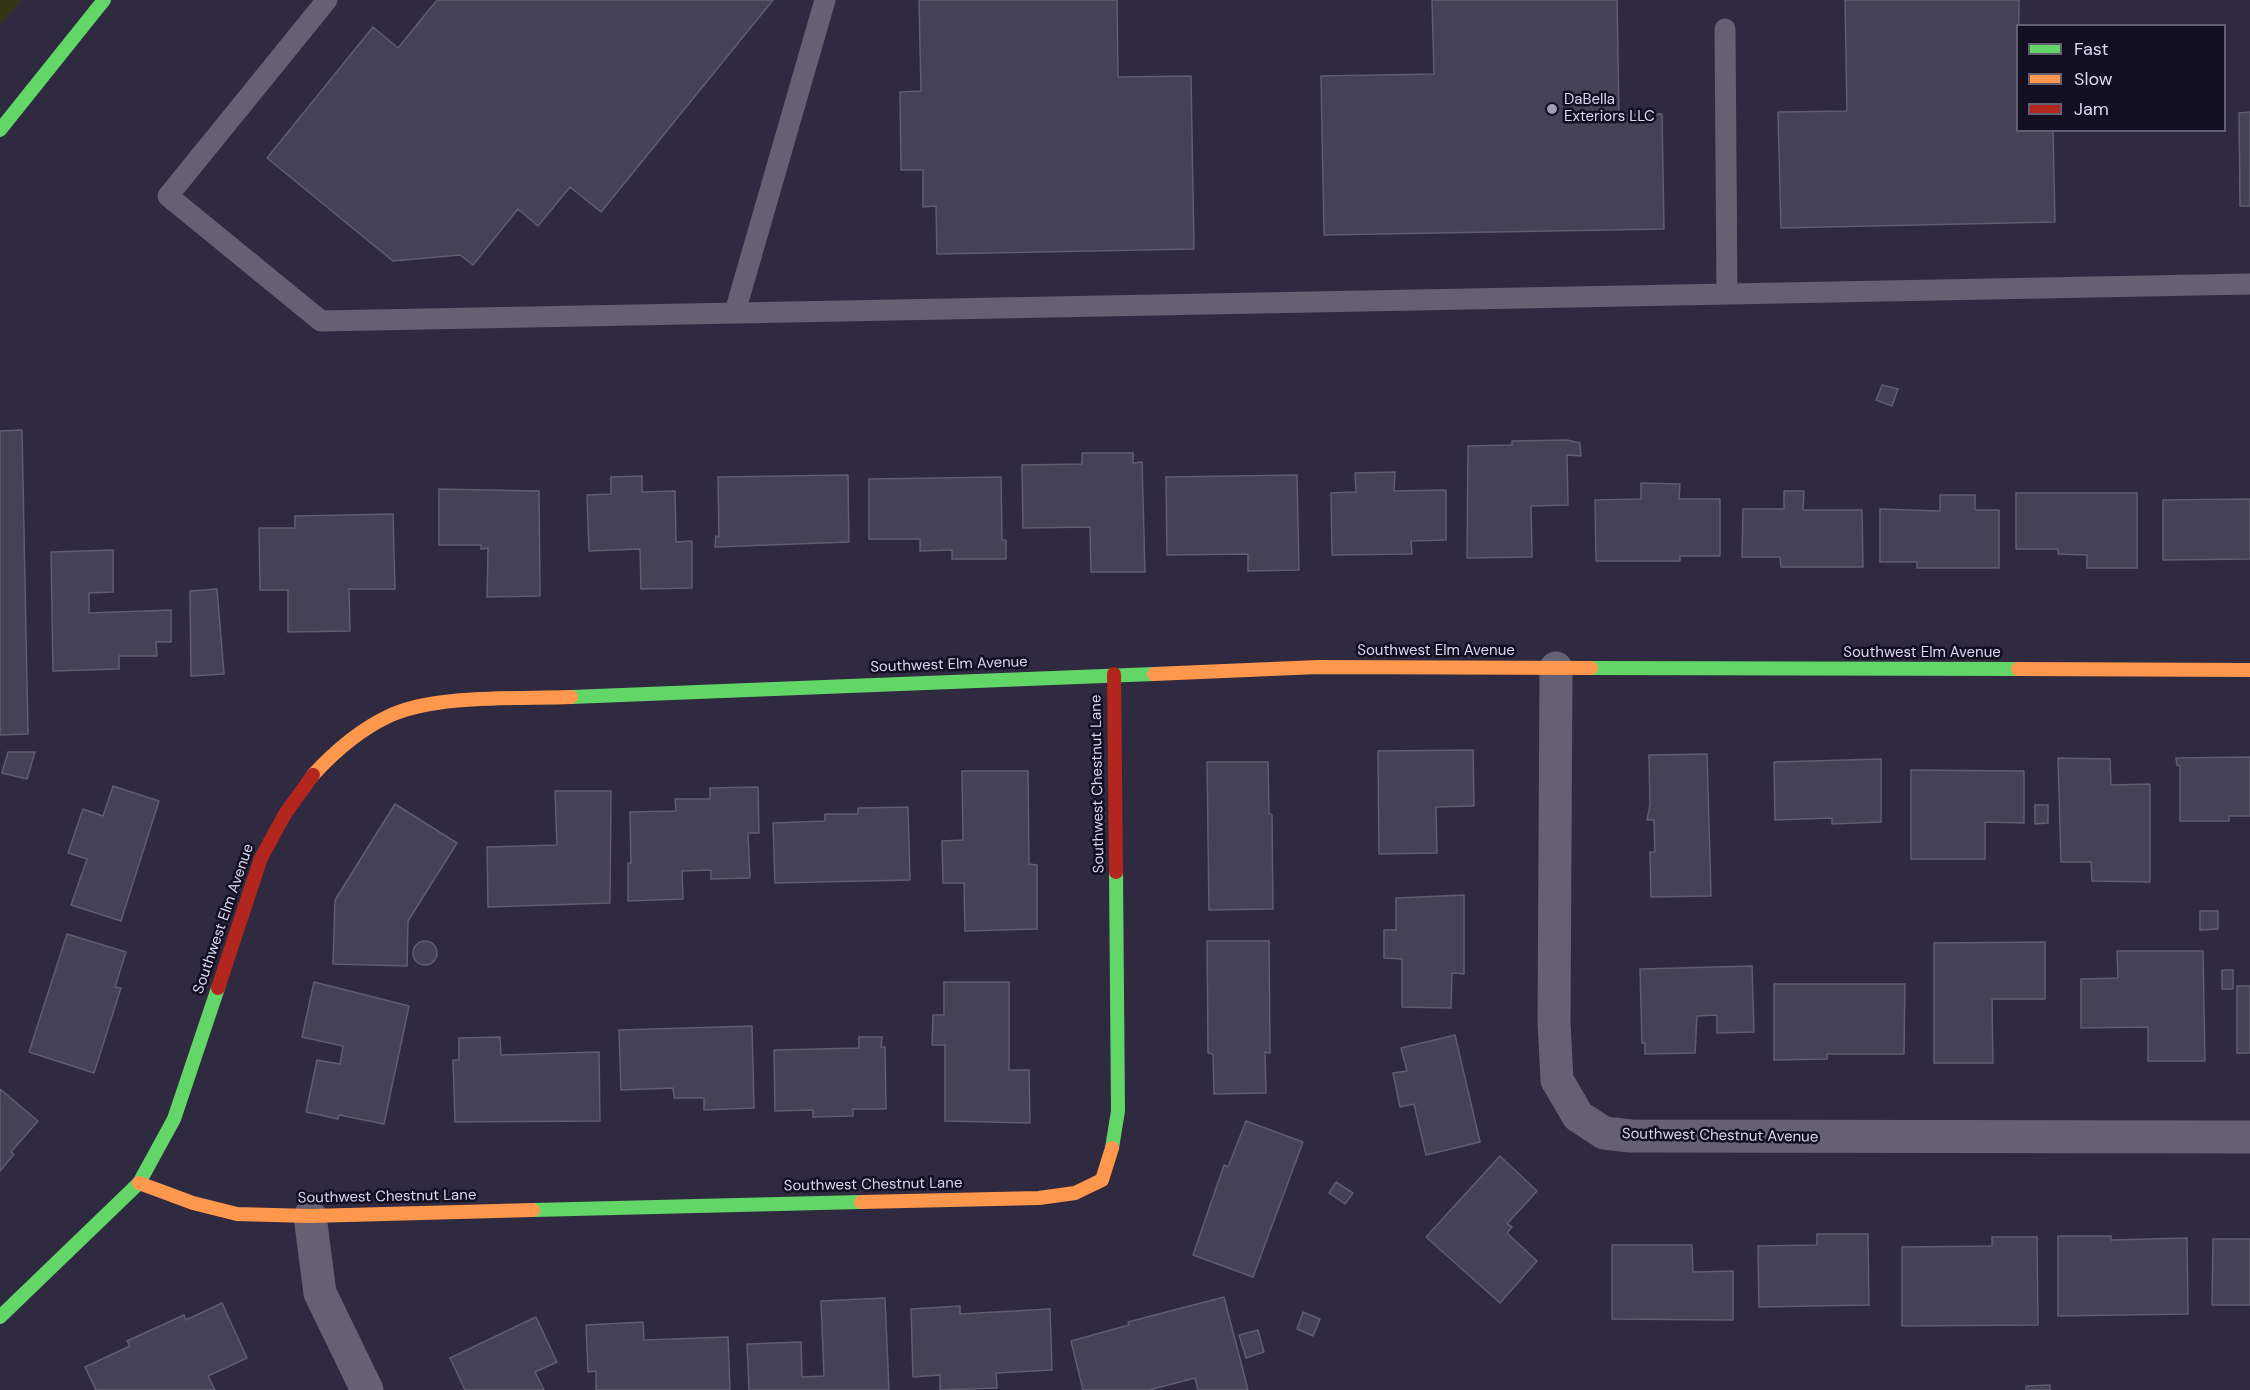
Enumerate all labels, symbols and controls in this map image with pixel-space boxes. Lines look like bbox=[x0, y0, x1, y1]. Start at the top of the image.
legend bbox=[2016, 24, 2226, 132]
text: Fast bbox=[2074, 37, 2109, 61]
text: Slow bbox=[2074, 67, 2113, 91]
place label: DaBella Exteriors LLC bbox=[1564, 91, 1655, 126]
text: Jam bbox=[2074, 97, 2109, 121]
marker: DaBella Exteriors LLC bbox=[1545, 102, 1559, 116]
street label: Southwest Elm Avenue bbox=[1357, 642, 1515, 660]
street label: Southwest Elm Avenue bbox=[1843, 644, 2001, 662]
street label: Southwest Elm Avenue bbox=[870, 653, 1028, 677]
street label: Southwest Chestnut Lane bbox=[1087, 695, 1109, 873]
street label: Southwest Elm Avenue bbox=[190, 842, 258, 996]
street label: Southwest Chestnut Avenue bbox=[1622, 1125, 1818, 1147]
street label: Southwest Chestnut Lane bbox=[784, 1174, 962, 1196]
street label: Southwest Chestnut Lane bbox=[298, 1186, 476, 1208]

